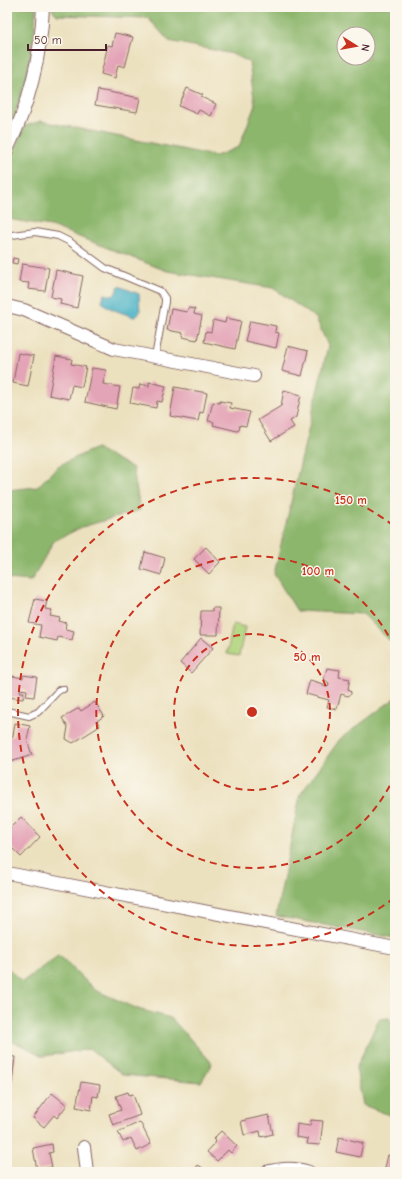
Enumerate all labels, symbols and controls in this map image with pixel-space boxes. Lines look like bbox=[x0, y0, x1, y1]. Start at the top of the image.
scale bar bbox=[28, 26, 106, 52]
north arrow bbox=[336, 26, 376, 66]
text: 50 m bbox=[34, 33, 62, 47]
text: N bbox=[358, 43, 372, 53]
text: 150 m bbox=[335, 493, 367, 507]
text: 100 m bbox=[302, 564, 334, 578]
text: 50 m bbox=[293, 650, 321, 664]
centre of rings bbox=[245, 705, 259, 719]

